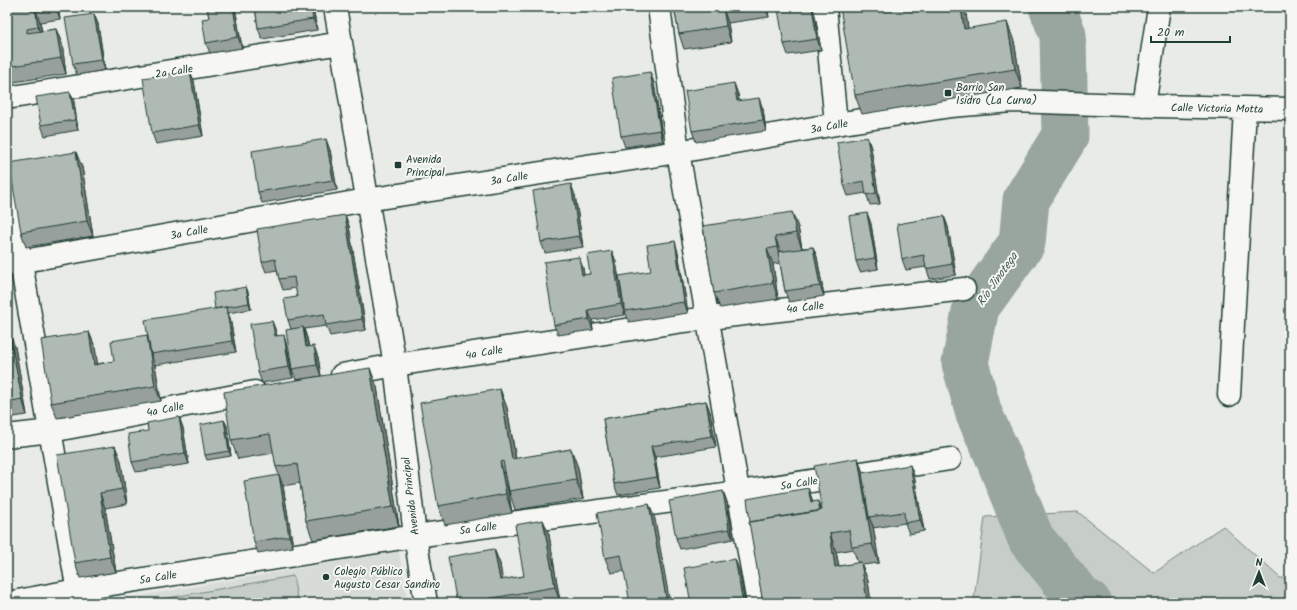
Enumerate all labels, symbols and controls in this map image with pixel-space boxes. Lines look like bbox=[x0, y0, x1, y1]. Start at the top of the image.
scale bar bbox=[1151, 18, 1230, 44]
text: 20 m bbox=[1157, 23, 1185, 42]
street label: 2a Calle bbox=[154, 60, 194, 84]
place label: Barrio San Isidro (La Curva) bbox=[956, 79, 1037, 110]
marker: Barrio San Isidro (La Curva) bbox=[943, 88, 953, 98]
street label: Calle Victoria Motta bbox=[1171, 99, 1263, 119]
street label: 3a Calle bbox=[809, 115, 849, 139]
place label: Avenida Principal bbox=[406, 151, 445, 182]
marker: Avenida Principal bbox=[393, 160, 403, 170]
street label: 3a Calle bbox=[489, 167, 529, 191]
street label: 3a Calle bbox=[169, 221, 209, 245]
water label: Río Jinotega bbox=[972, 247, 1024, 310]
street label: 4a Calle bbox=[785, 297, 825, 319]
street label: 4a Calle bbox=[464, 341, 504, 365]
street label: 4a Calle bbox=[145, 398, 185, 422]
street label: Avenida Principal bbox=[397, 456, 425, 536]
street label: 5a Calle bbox=[779, 472, 819, 496]
street label: 5a Calle bbox=[458, 517, 498, 541]
north arrow bbox=[1239, 552, 1279, 592]
text: N bbox=[1256, 554, 1263, 572]
place label: Colegio Público Augusto Cesar Sandino bbox=[334, 563, 440, 594]
street label: 5a Calle bbox=[138, 566, 178, 590]
marker: Colegio Público Augusto Cesar Sandino bbox=[321, 572, 331, 582]

